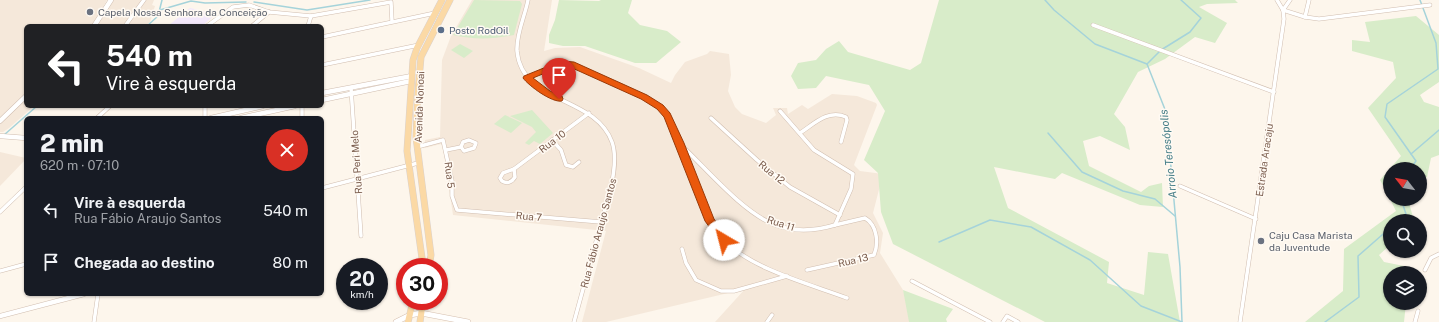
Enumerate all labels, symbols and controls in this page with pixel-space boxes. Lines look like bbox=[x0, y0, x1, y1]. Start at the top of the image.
place label: Capela Nossa Senhora da Conceição bbox=[98, 6, 268, 18]
marker: Capela Nossa Senhora da Conceição bbox=[85, 7, 95, 17]
place label: Posto RodOil bbox=[449, 24, 509, 36]
marker: Posto RodOil bbox=[436, 25, 446, 35]
text: 540 m bbox=[106, 39, 193, 72]
icon: left bbox=[40, 40, 92, 92]
pin bbox=[542, 58, 576, 99]
icon: arrive bbox=[548, 64, 570, 86]
street label: Avenida Nonoai bbox=[412, 71, 426, 143]
text: Vire à esquerda bbox=[106, 73, 236, 94]
water label: Arroio Teresópolis bbox=[1157, 108, 1179, 199]
street label: Estrada Aracaju bbox=[1253, 122, 1275, 197]
street label: Rua 10 bbox=[536, 127, 568, 155]
text: 2 min bbox=[40, 129, 104, 157]
button: close bbox=[266, 129, 308, 171]
street label: Rua Peri Melo bbox=[348, 129, 364, 194]
text: 620 m · 07:10 bbox=[40, 158, 119, 173]
street label: Rua 12 bbox=[756, 158, 788, 186]
street label: Rua 5 bbox=[442, 161, 458, 189]
north arrow bbox=[1383, 162, 1427, 206]
map controls bbox=[1383, 162, 1427, 310]
street label: Rua Fábio Araujo Santos bbox=[578, 177, 618, 289]
text: Vire à esquerda bbox=[74, 194, 186, 211]
icon: left bbox=[40, 199, 62, 221]
text: 540 m bbox=[263, 202, 308, 219]
street label: Rua 7 bbox=[515, 209, 543, 223]
text: Rua Fábio Araujo Santos bbox=[74, 211, 221, 226]
street label: Rua 11 bbox=[766, 213, 796, 233]
button: search bbox=[1383, 214, 1427, 258]
position arrow bbox=[703, 219, 745, 261]
place label: Caju Casa Marista da Juventude bbox=[1269, 229, 1353, 253]
marker: Caju Casa Marista da Juventude bbox=[1256, 236, 1266, 246]
icon: arrive bbox=[40, 251, 62, 273]
street label: Rua 13 bbox=[837, 251, 869, 269]
text: Chegada ao destino bbox=[74, 254, 215, 271]
text: 80 m bbox=[273, 254, 308, 271]
speed limit sign: 30 bbox=[396, 258, 448, 310]
button: layers bbox=[1383, 266, 1427, 310]
text: 20 bbox=[349, 267, 375, 291]
text: km/h bbox=[350, 288, 374, 300]

